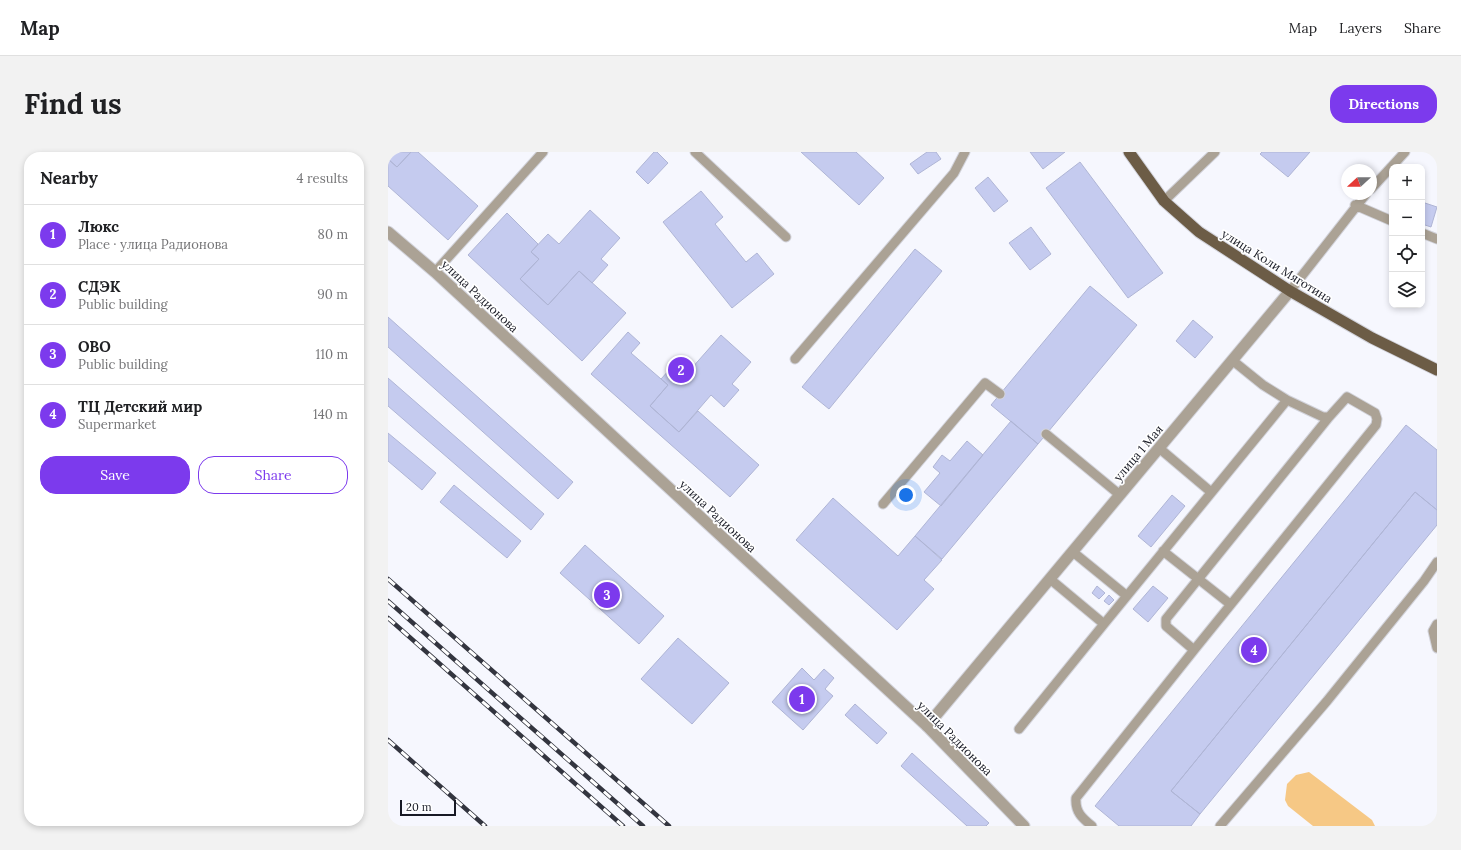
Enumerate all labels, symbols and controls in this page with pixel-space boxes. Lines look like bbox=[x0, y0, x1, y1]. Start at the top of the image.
text: Map bbox=[20, 16, 60, 40]
text: Map bbox=[1289, 19, 1317, 37]
text: Layers bbox=[1339, 19, 1382, 37]
text: Share bbox=[1404, 19, 1441, 37]
button: Directions bbox=[1330, 85, 1437, 123]
text: Find us bbox=[24, 86, 122, 122]
north arrow bbox=[1341, 164, 1377, 200]
map controls bbox=[1389, 164, 1425, 308]
button: + bbox=[1389, 164, 1425, 200]
text: Nearby bbox=[40, 167, 98, 189]
text: 4 results bbox=[297, 170, 348, 187]
button: − bbox=[1389, 200, 1425, 236]
text: Люкс bbox=[78, 217, 119, 236]
text: 1 bbox=[50, 226, 56, 243]
text: 80 m bbox=[318, 226, 348, 243]
street label: улица Коли Мяготина bbox=[1219, 226, 1335, 306]
text: Place · улица Радионова bbox=[78, 236, 228, 253]
button: locate bbox=[1389, 236, 1425, 272]
street label: улица Радионова bbox=[438, 257, 522, 335]
button: layers bbox=[1389, 272, 1425, 308]
text: СДЭК bbox=[78, 277, 120, 296]
text: 2 bbox=[50, 286, 56, 303]
text: 90 m bbox=[317, 286, 348, 303]
text: Public building bbox=[78, 296, 168, 313]
text: OBO bbox=[78, 337, 111, 356]
text: 3 bbox=[49, 346, 57, 363]
text: 110 m bbox=[315, 346, 348, 363]
pin: 2 bbox=[668, 355, 694, 385]
text: Public building bbox=[78, 356, 168, 373]
text: ТЦ Детский мир bbox=[78, 397, 202, 416]
text: 4 bbox=[49, 406, 57, 423]
text: 140 m bbox=[313, 406, 348, 423]
text: Supermarket bbox=[78, 416, 156, 433]
street label: улица 1 Мая bbox=[1110, 422, 1166, 484]
button: Save bbox=[40, 456, 190, 494]
button: Share bbox=[198, 456, 348, 494]
street label: улица Радионова bbox=[676, 477, 760, 555]
your location bbox=[896, 485, 916, 505]
pin: 3 bbox=[594, 580, 620, 610]
pin: 4 bbox=[1241, 635, 1267, 665]
pin: 1 bbox=[789, 684, 815, 714]
street label: улица Радионова bbox=[914, 697, 996, 779]
scale bar bbox=[400, 798, 456, 817]
text: 20 m bbox=[406, 800, 431, 814]

